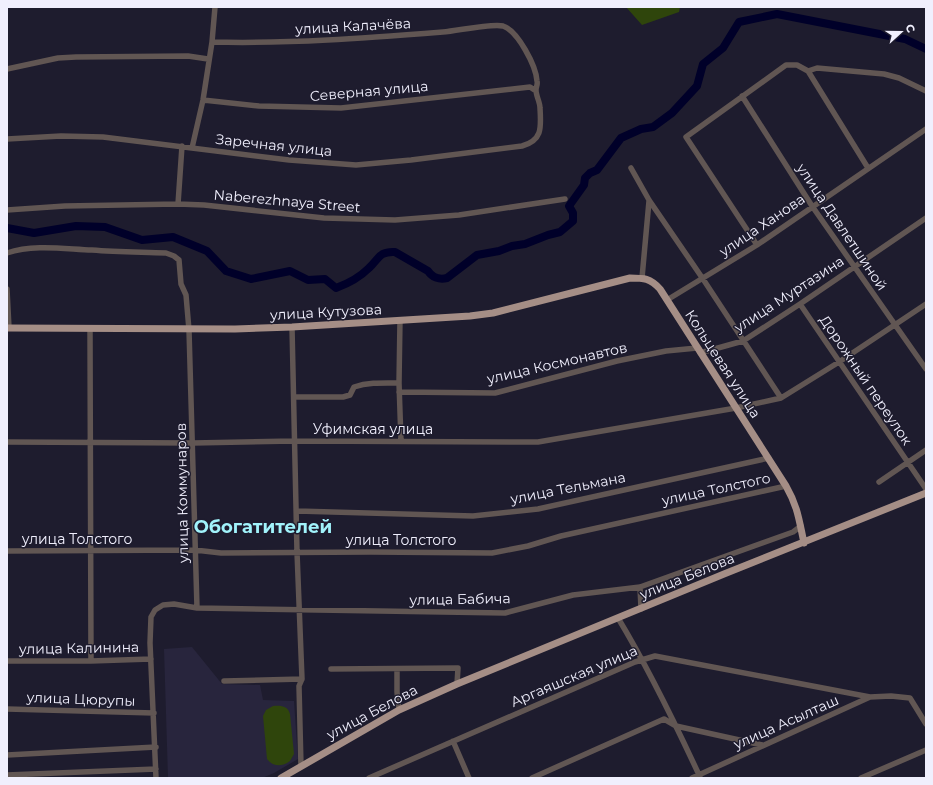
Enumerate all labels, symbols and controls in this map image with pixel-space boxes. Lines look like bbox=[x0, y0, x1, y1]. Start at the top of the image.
north arrow bbox=[881, 12, 921, 52]
street label: улица Калачёва bbox=[294, 14, 411, 38]
text: С bbox=[902, 22, 918, 35]
street label: Северная улица bbox=[309, 77, 429, 105]
street label: Заречная улица bbox=[215, 130, 333, 160]
street label: улица Давлетшиной bbox=[792, 159, 891, 294]
street label: Naberezhnaya Street bbox=[213, 186, 361, 216]
street label: улица Ханова bbox=[715, 190, 808, 261]
street label: улица Муртазина bbox=[730, 252, 847, 337]
street label: улица Кутузова bbox=[269, 300, 382, 324]
street label: Кольцевая улица bbox=[681, 306, 765, 422]
street label: Дорожный переулок bbox=[816, 312, 916, 448]
street label: улица Космонавтов bbox=[484, 338, 629, 388]
street label: Уфимская улица bbox=[313, 420, 433, 438]
street label: улица Коммунаров bbox=[172, 423, 192, 564]
street label: улица Тельмана bbox=[508, 468, 627, 508]
street label: улица Толстого bbox=[659, 469, 772, 510]
district label: Обогатителей bbox=[194, 516, 332, 538]
street label: улица Толстого bbox=[21, 530, 132, 548]
street label: улица Толстого bbox=[345, 531, 456, 549]
street label: улица Белова bbox=[636, 549, 737, 604]
street label: улица Бабича bbox=[408, 589, 511, 609]
street label: улица Калинина bbox=[18, 638, 139, 658]
street label: Аргаяшская улица bbox=[508, 641, 640, 711]
street label: улица Белова bbox=[323, 680, 421, 744]
street label: улица Цюрупы bbox=[25, 688, 136, 710]
street label: улица Асылташ bbox=[730, 691, 841, 754]

